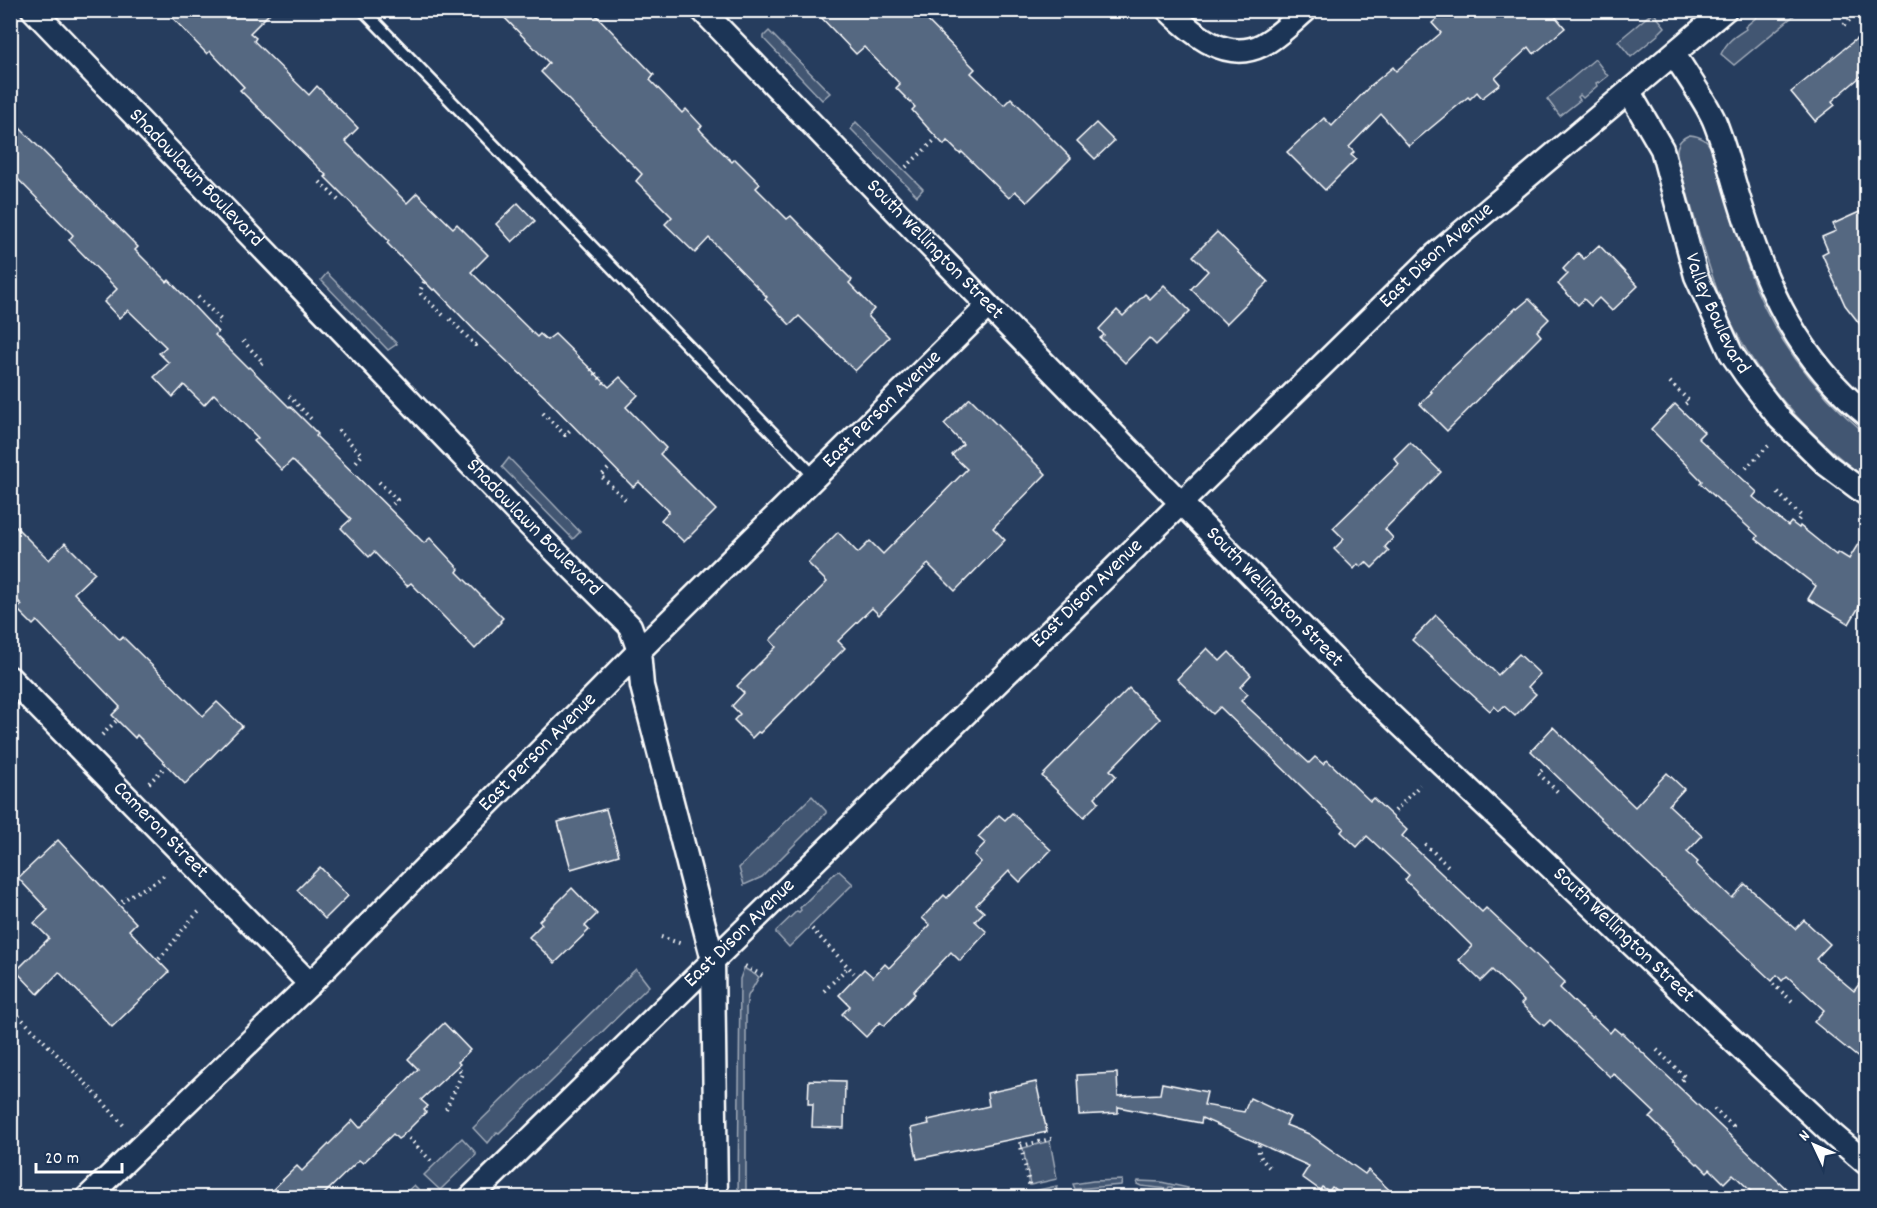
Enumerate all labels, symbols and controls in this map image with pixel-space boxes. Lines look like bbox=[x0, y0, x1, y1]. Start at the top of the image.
street label: Shadowlawn Boulevard bbox=[121, 102, 270, 255]
street label: South Wellington Street bbox=[858, 173, 1010, 328]
street label: East Dison Avenue bbox=[1373, 196, 1501, 316]
street label: Valley Boulevard bbox=[1676, 250, 1757, 381]
street label: East Person Avenue bbox=[816, 344, 949, 476]
street label: Shadowlawn Boulevard bbox=[458, 452, 608, 604]
street label: South Wellington Street bbox=[1198, 521, 1350, 675]
street label: East Dison Avenue bbox=[1025, 532, 1151, 656]
street label: East Person Avenue bbox=[472, 686, 604, 819]
street label: Cameron Street bbox=[105, 775, 215, 887]
street label: South Wellington Street bbox=[1545, 861, 1701, 1011]
street label: East Dison Avenue bbox=[678, 872, 803, 995]
north arrow bbox=[1784, 1115, 1844, 1175]
text: N bbox=[1794, 1125, 1816, 1147]
scale bar bbox=[36, 1136, 122, 1174]
text: 20 m bbox=[45, 1147, 79, 1172]

